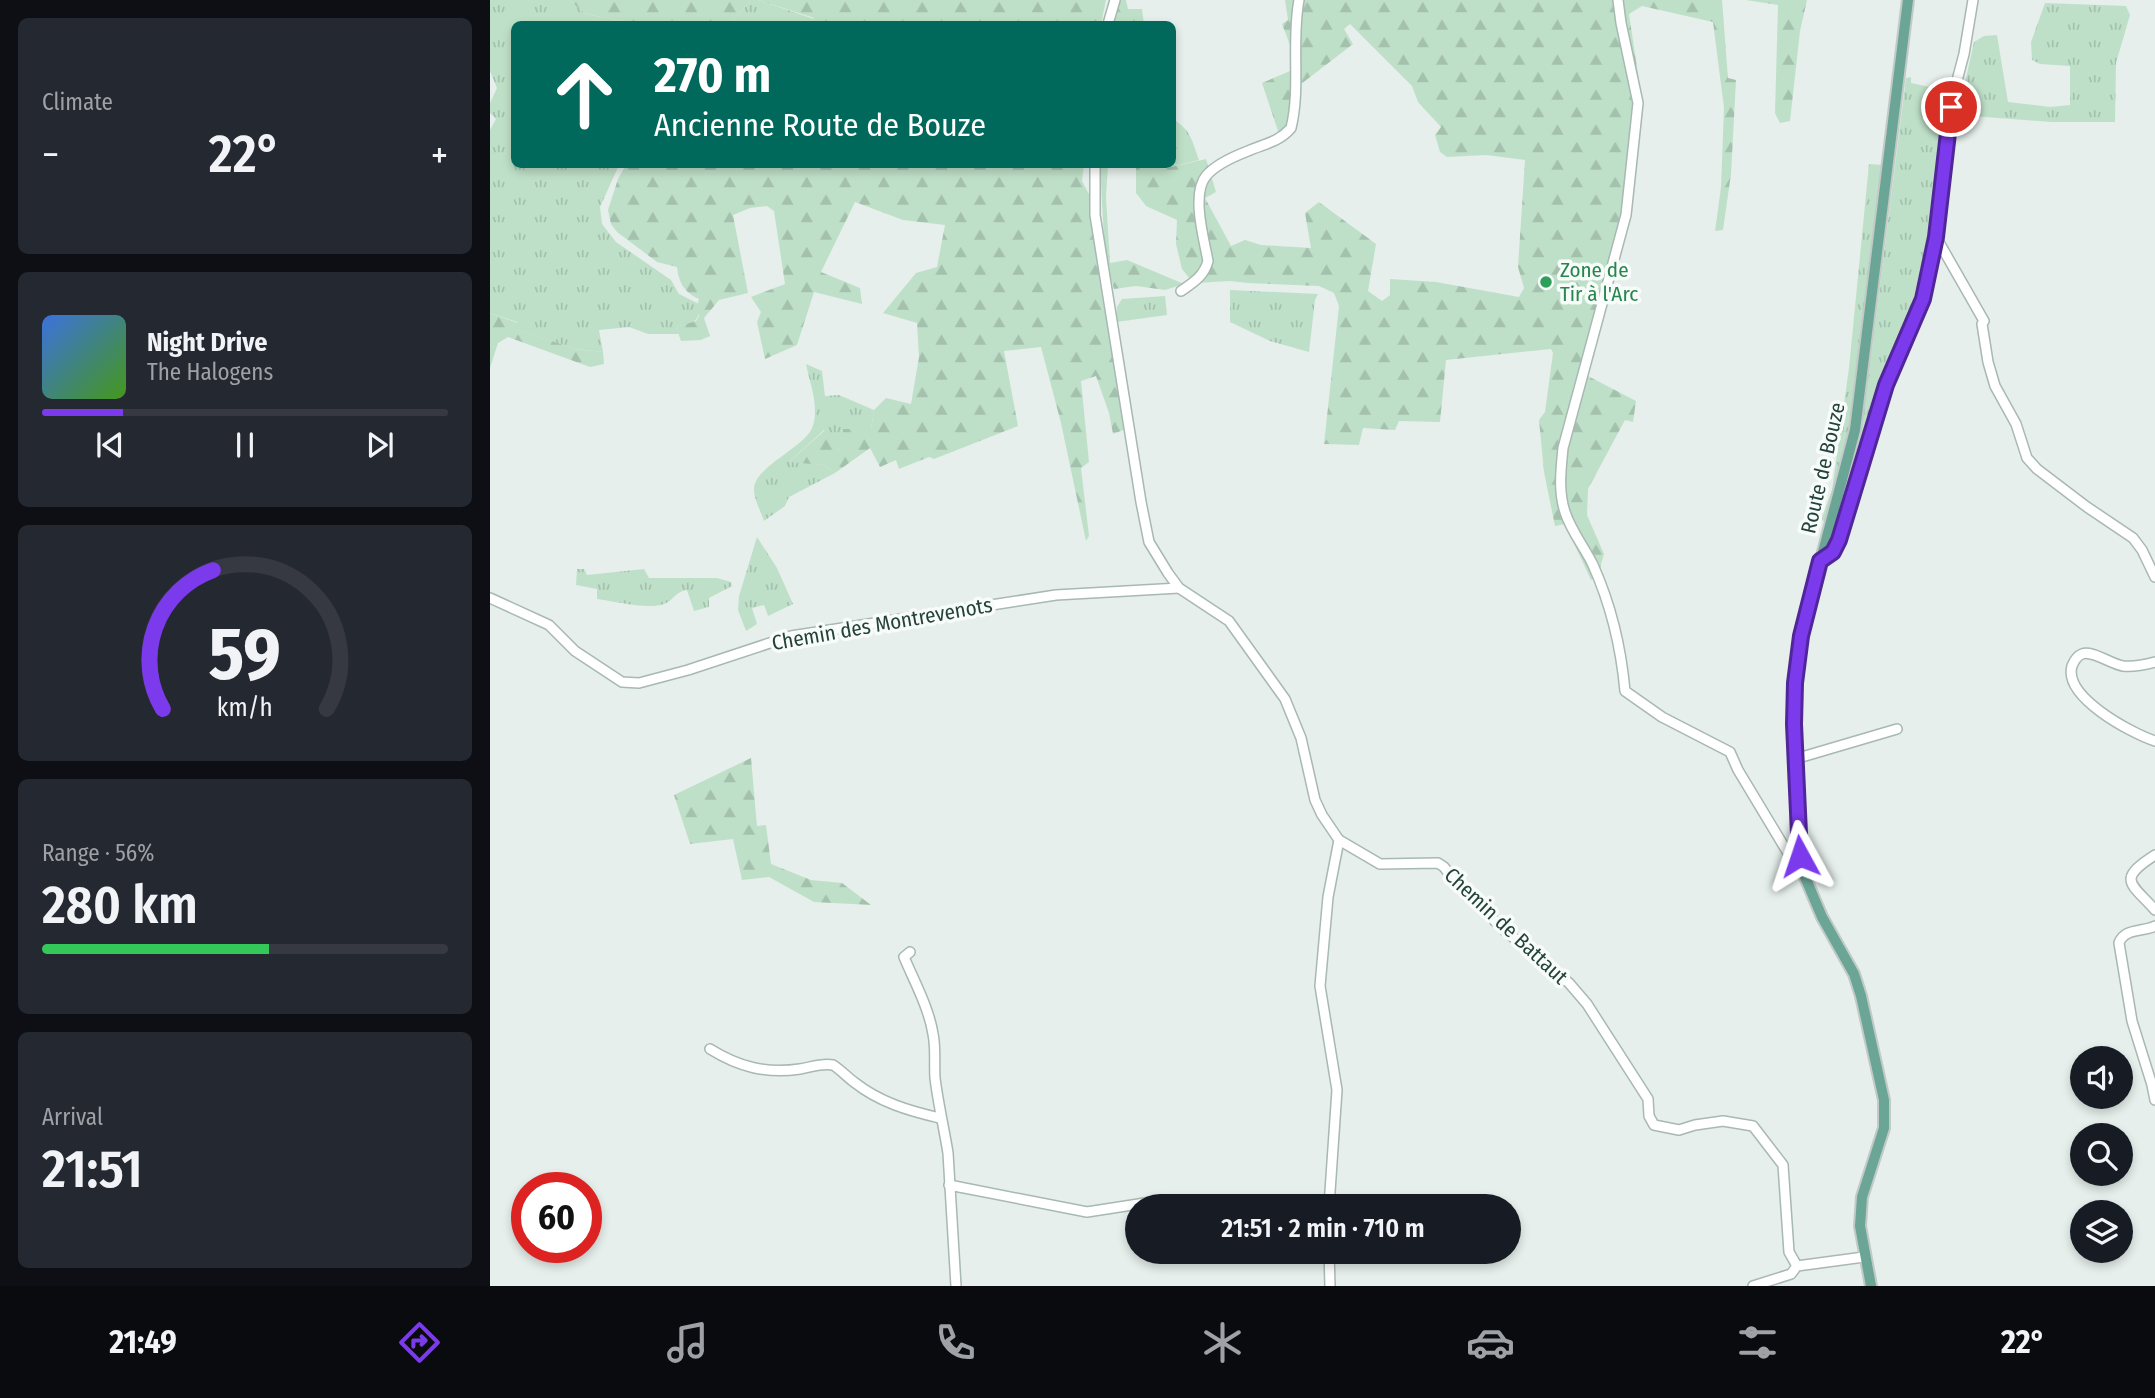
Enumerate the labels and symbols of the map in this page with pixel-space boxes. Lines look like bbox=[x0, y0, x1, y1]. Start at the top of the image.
pin bbox=[1921, 77, 1981, 137]
place label: Zone de Tir à l'Arc bbox=[1560, 257, 1638, 307]
marker: Zone de Tir à l'Arc bbox=[1538, 274, 1554, 290]
street label: Route de Bouze bbox=[1795, 400, 1851, 536]
street label: Chemin des Montrevenots bbox=[770, 592, 994, 656]
position arrow bbox=[1763, 819, 1837, 893]
street label: Chemin de Battaut bbox=[1439, 862, 1573, 990]
speed limit sign: 60 bbox=[511, 1172, 602, 1263]

